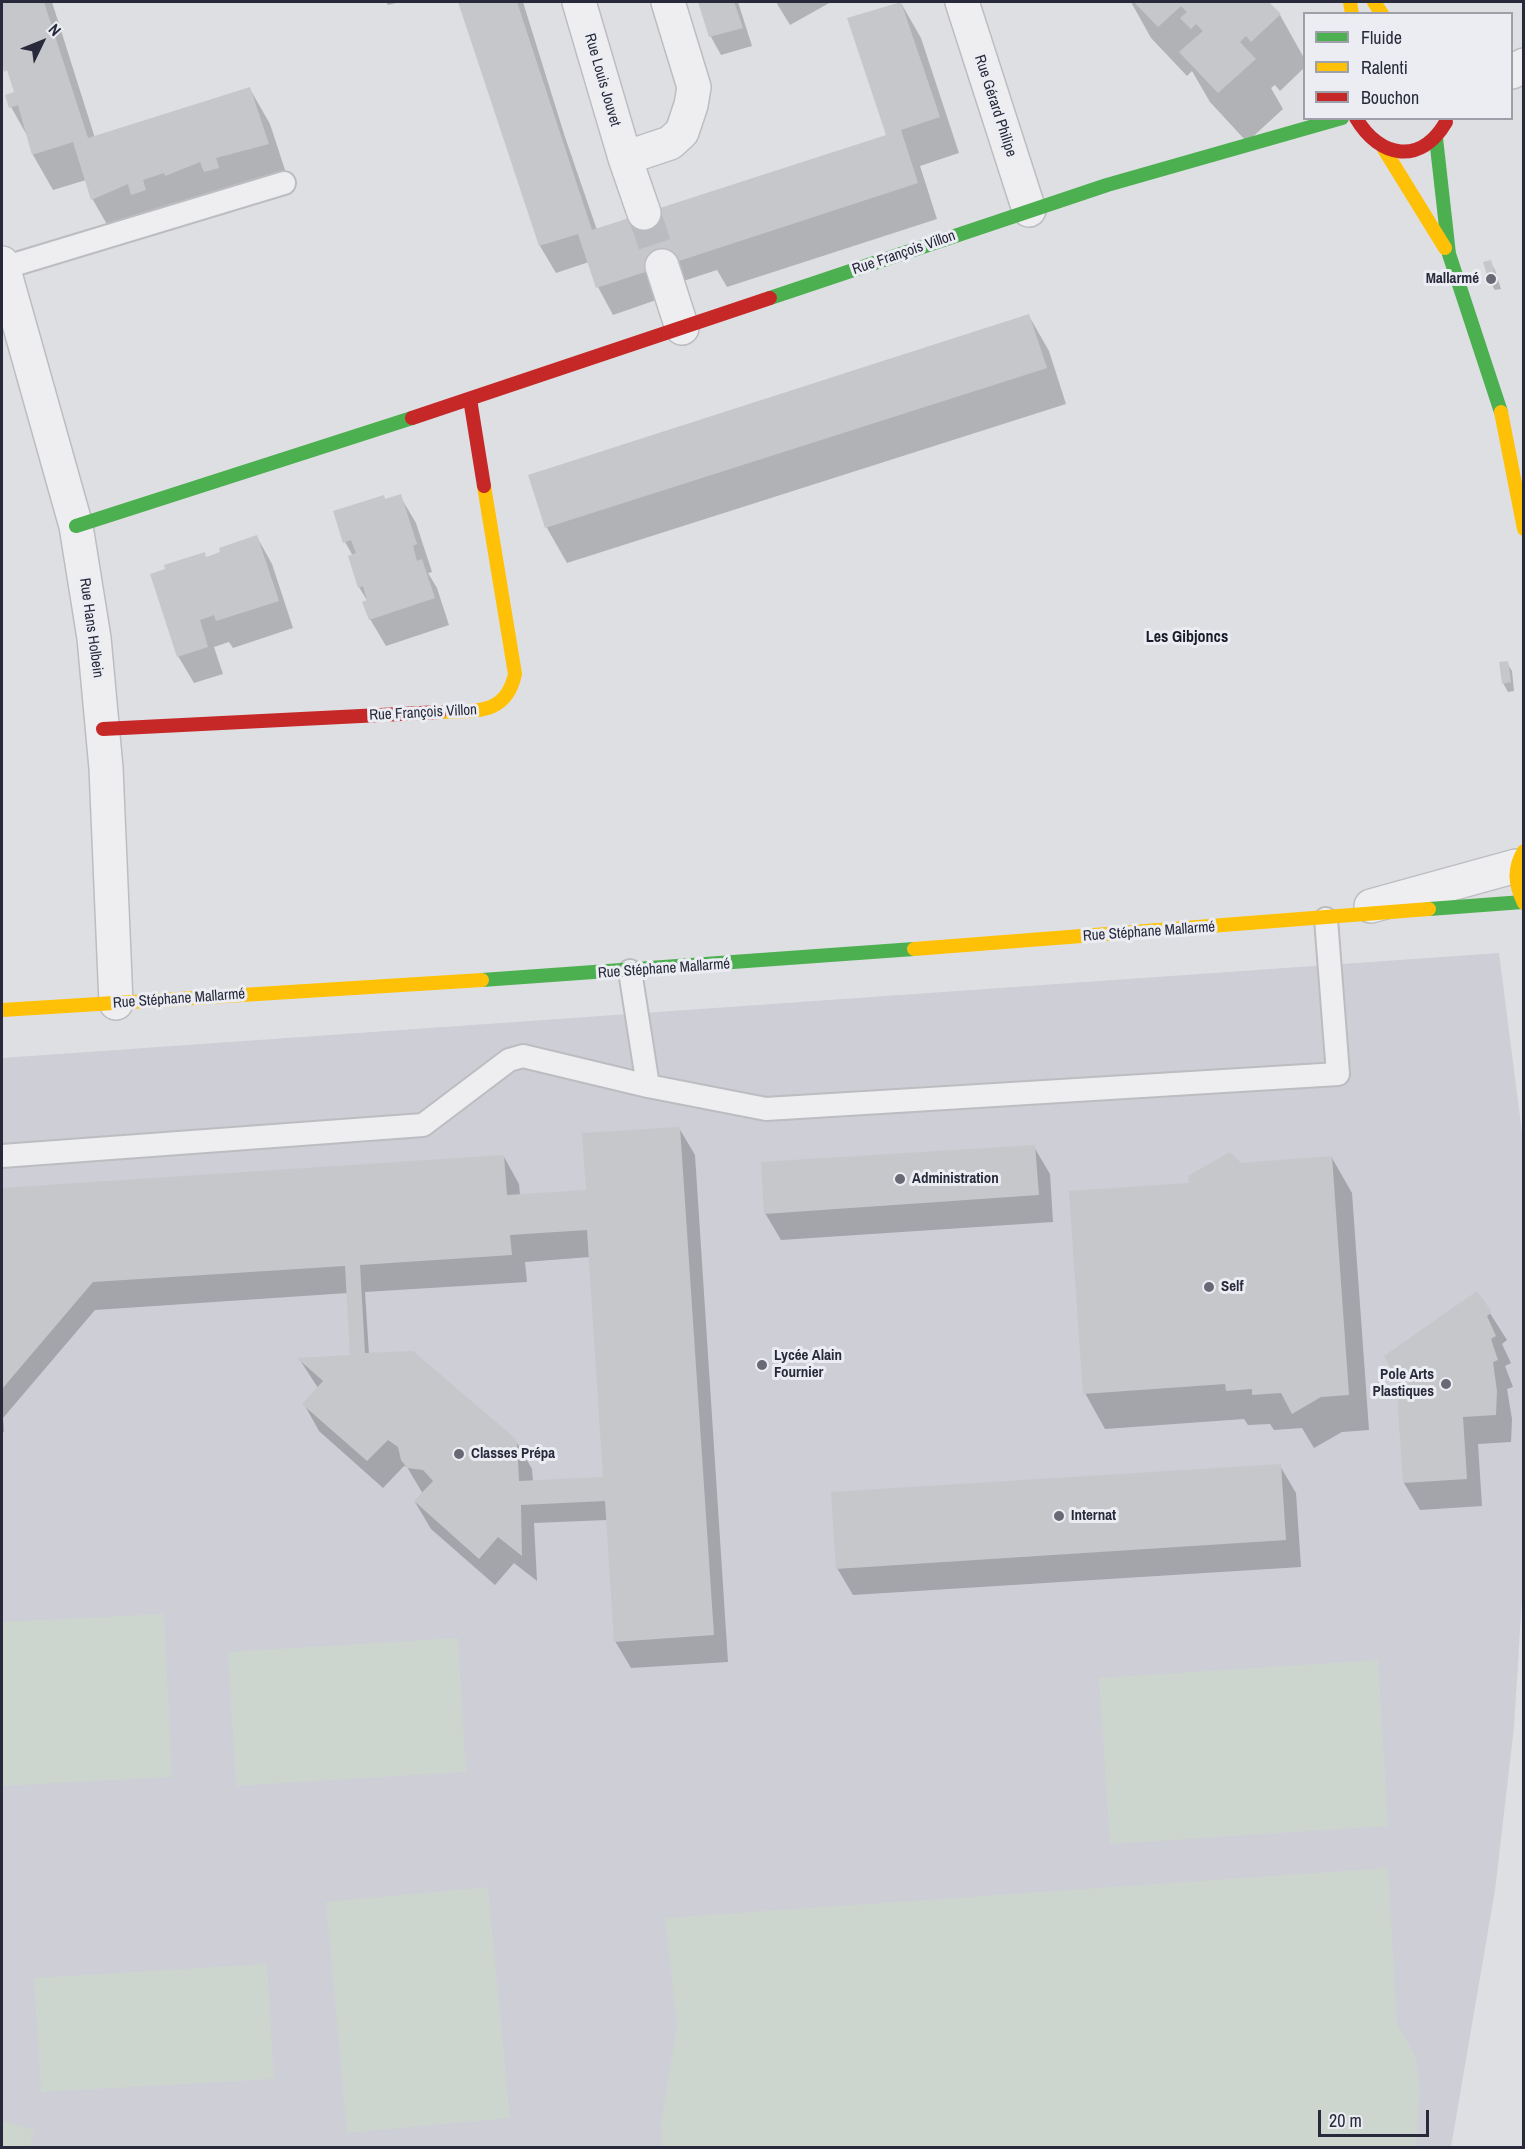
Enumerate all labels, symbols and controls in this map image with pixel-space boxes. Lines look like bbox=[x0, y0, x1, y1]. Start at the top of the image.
north arrow bbox=[12, 12, 72, 72]
legend bbox=[1303, 12, 1513, 120]
text: N bbox=[44, 19, 66, 41]
text: Fluide bbox=[1361, 25, 1402, 50]
street label: Rue Louis Jouvet bbox=[580, 32, 624, 128]
street label: Rue Gérard Philipe bbox=[970, 53, 1020, 159]
text: Ralenti bbox=[1361, 55, 1408, 80]
text: Bouchon bbox=[1361, 85, 1419, 110]
street label: Rue François Villon bbox=[850, 227, 958, 279]
place label: Mallarmé bbox=[1426, 270, 1479, 288]
marker: Mallarmé bbox=[1484, 272, 1498, 286]
street label: Rue Hans Holbein bbox=[75, 577, 107, 679]
district label: Les Gibjoncs bbox=[1146, 628, 1228, 648]
street label: Rue François Villon bbox=[369, 701, 477, 725]
street label: Rue Stéphane Mallarmé bbox=[1082, 918, 1216, 946]
street label: Rue Stéphane Mallarmé bbox=[597, 955, 731, 983]
street label: Rue Stéphane Mallarmé bbox=[112, 985, 246, 1013]
place label: Administration bbox=[912, 1170, 999, 1188]
marker: Administration bbox=[893, 1172, 907, 1186]
place label: Self bbox=[1221, 1278, 1244, 1296]
marker: Self bbox=[1202, 1280, 1216, 1294]
place label: Lycée Alain Fournier bbox=[774, 1347, 842, 1382]
marker: Lycée Alain Fournier bbox=[755, 1358, 769, 1372]
place label: Pole Arts Plastiques bbox=[1372, 1366, 1434, 1401]
marker: Pole Arts Plastiques bbox=[1439, 1377, 1453, 1391]
place label: Classes Prépa bbox=[471, 1445, 555, 1463]
marker: Classes Prépa bbox=[452, 1447, 466, 1461]
place label: Internat bbox=[1071, 1507, 1116, 1525]
marker: Internat bbox=[1052, 1509, 1066, 1523]
scale bar bbox=[1321, 2098, 1432, 2136]
text: 20 m bbox=[1329, 2108, 1362, 2133]

